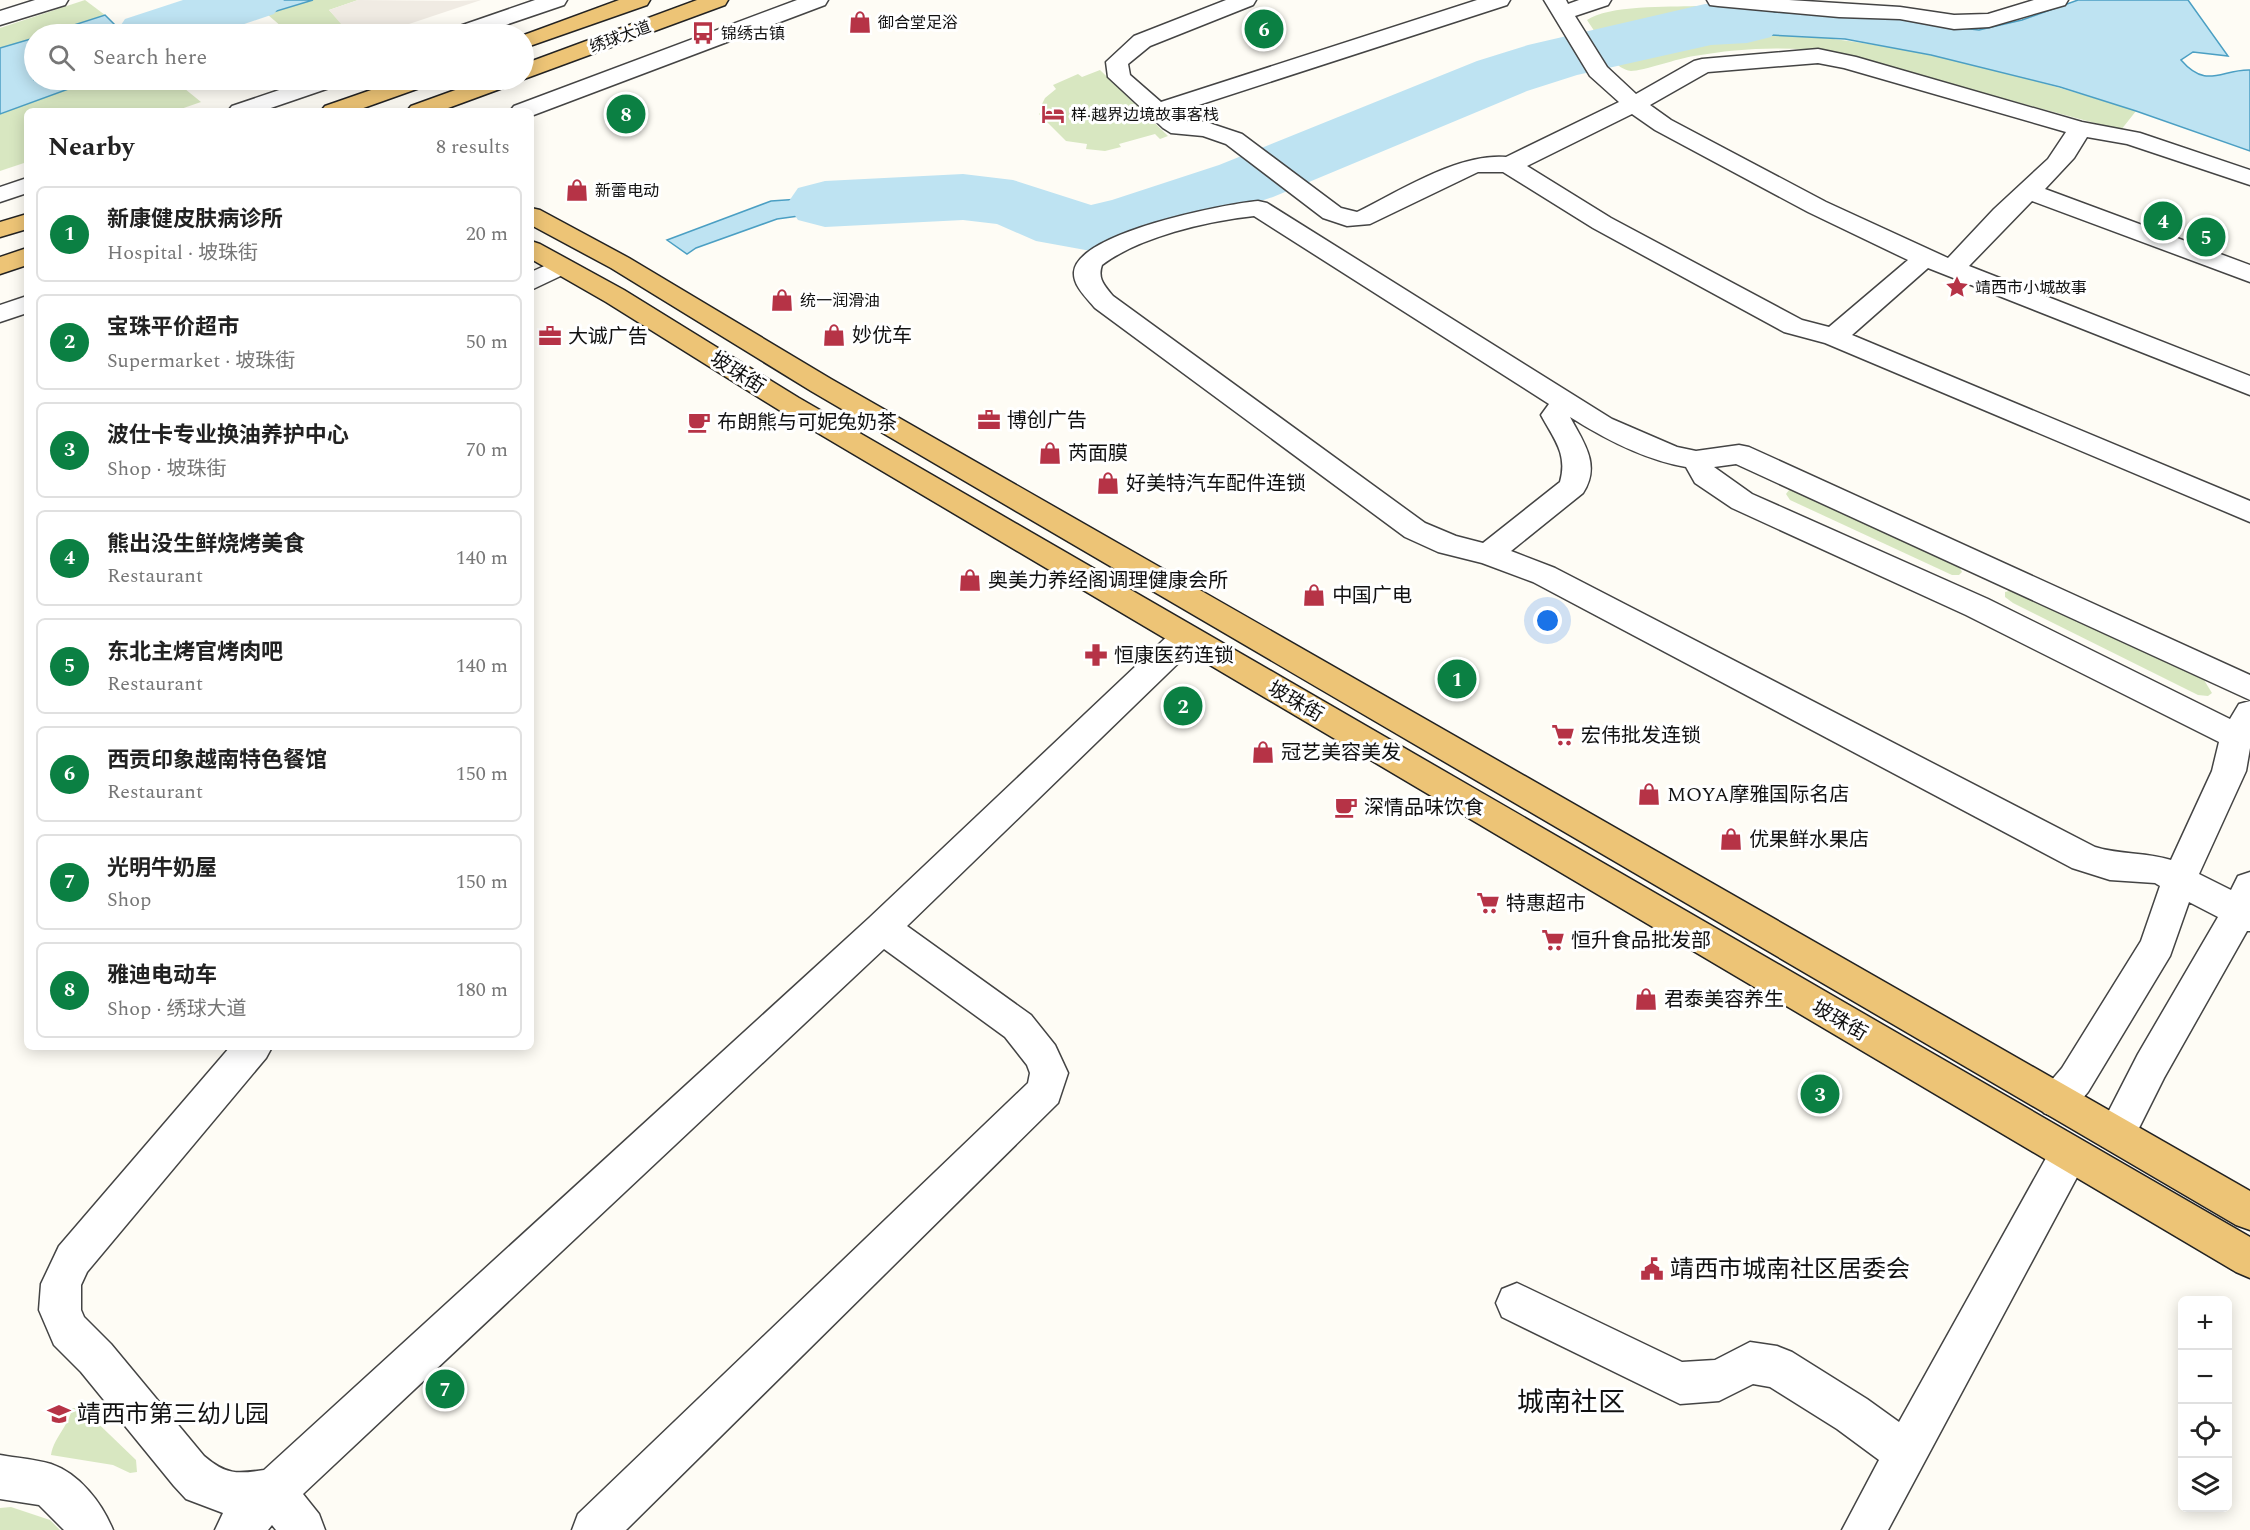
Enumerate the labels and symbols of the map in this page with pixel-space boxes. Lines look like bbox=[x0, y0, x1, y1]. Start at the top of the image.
pin: 6 bbox=[1244, 6, 1284, 51]
shop icon: 御合堂足浴 bbox=[847, 9, 873, 35]
place label: 御合堂足浴 bbox=[878, 11, 958, 35]
street label: 绣球大道 bbox=[586, 15, 655, 59]
bus stop icon: 锦绣古镇 bbox=[690, 20, 716, 46]
place label: 锦绣古镇 bbox=[721, 22, 785, 46]
pin: 8 bbox=[606, 92, 646, 136]
hotel icon: 样·越界边境故事客栈 bbox=[1040, 101, 1066, 127]
place label: 样·越界边境故事客栈 bbox=[1071, 103, 1219, 127]
shop icon: 新蕾电动 bbox=[564, 177, 590, 203]
place label: 新蕾电动 bbox=[595, 179, 659, 203]
pin: 4 bbox=[2144, 198, 2182, 244]
pin: 5 bbox=[2186, 214, 2226, 260]
place icon: 靖西市小城故事 bbox=[1944, 274, 1970, 300]
place label: 靖西市小城故事 bbox=[1975, 276, 2087, 300]
shop icon: 统一润滑油 bbox=[769, 287, 795, 313]
place label: 统一润滑油 bbox=[800, 289, 880, 313]
place label: 妙优车 bbox=[852, 321, 912, 351]
place label: 大诚广告 bbox=[568, 322, 648, 352]
shop icon: 妙优车 bbox=[821, 322, 847, 348]
office icon: 大诚广告 bbox=[537, 323, 563, 349]
street label: 坡珠街 bbox=[704, 344, 771, 401]
place label: 博创广告 bbox=[1007, 406, 1087, 436]
office icon: 博创广告 bbox=[976, 407, 1002, 433]
place label: 布朗熊与可妮兔奶茶 bbox=[717, 408, 897, 438]
cafe icon: 布朗熊与可妮兔奶茶 bbox=[686, 409, 712, 435]
place label: 芮面膜 bbox=[1068, 439, 1128, 469]
shop icon: 芮面膜 bbox=[1037, 440, 1063, 466]
place label: 好美特汽车配件连锁 bbox=[1126, 469, 1306, 499]
shop icon: 好美特汽车配件连锁 bbox=[1095, 470, 1121, 496]
place label: 奥美力养经阁调理健康会所 bbox=[988, 566, 1228, 596]
shop icon: 奥美力养经阁调理健康会所 bbox=[957, 567, 983, 593]
place label: 中国广电 bbox=[1332, 581, 1412, 611]
shop icon: 中国广电 bbox=[1301, 582, 1327, 608]
your location bbox=[1533, 606, 1562, 635]
place label: 恒康医药连锁 bbox=[1114, 641, 1234, 671]
pharmacy icon: 恒康医药连锁 bbox=[1083, 642, 1109, 668]
pin: 1 bbox=[1438, 656, 1476, 702]
street label: 坡珠街 bbox=[1262, 674, 1329, 730]
pin: 2 bbox=[1164, 684, 1202, 728]
place label: 宏伟批发连锁 bbox=[1581, 721, 1701, 751]
supermarket icon: 宏伟批发连锁 bbox=[1550, 722, 1576, 748]
place label: 冠艺美容美发 bbox=[1281, 738, 1401, 768]
shop icon: 冠艺美容美发 bbox=[1250, 739, 1276, 765]
place label: MOYA摩雅国际名店 bbox=[1667, 780, 1849, 810]
shop icon: MOYA摩雅国际名店 bbox=[1636, 781, 1662, 807]
place label: 深情品味饮食 bbox=[1364, 793, 1484, 823]
cafe icon: 深情品味饮食 bbox=[1333, 794, 1359, 820]
place label: 优果鲜水果店 bbox=[1749, 825, 1869, 855]
shop icon: 优果鲜水果店 bbox=[1718, 826, 1744, 852]
place label: 特惠超市 bbox=[1506, 889, 1586, 919]
supermarket icon: 特惠超市 bbox=[1475, 890, 1501, 916]
place label: 恒升食品批发部 bbox=[1571, 926, 1711, 956]
supermarket icon: 恒升食品批发部 bbox=[1540, 927, 1566, 953]
place label: 君泰美容养生 bbox=[1664, 985, 1784, 1015]
shop icon: 君泰美容养生 bbox=[1633, 986, 1659, 1012]
street label: 坡珠街 bbox=[1806, 993, 1873, 1049]
pin: 3 bbox=[1800, 1072, 1840, 1116]
place label: 靖西市城南社区居委会 bbox=[1670, 1252, 1910, 1288]
public building icon: 靖西市城南社区居委会 bbox=[1639, 1256, 1665, 1282]
pin: 7 bbox=[426, 1366, 464, 1412]
district label: 城南社区 bbox=[1517, 1382, 1625, 1424]
place label: 靖西市第三幼儿园 bbox=[77, 1397, 269, 1433]
school or university icon: 靖西市第三幼儿园 bbox=[46, 1401, 72, 1427]

